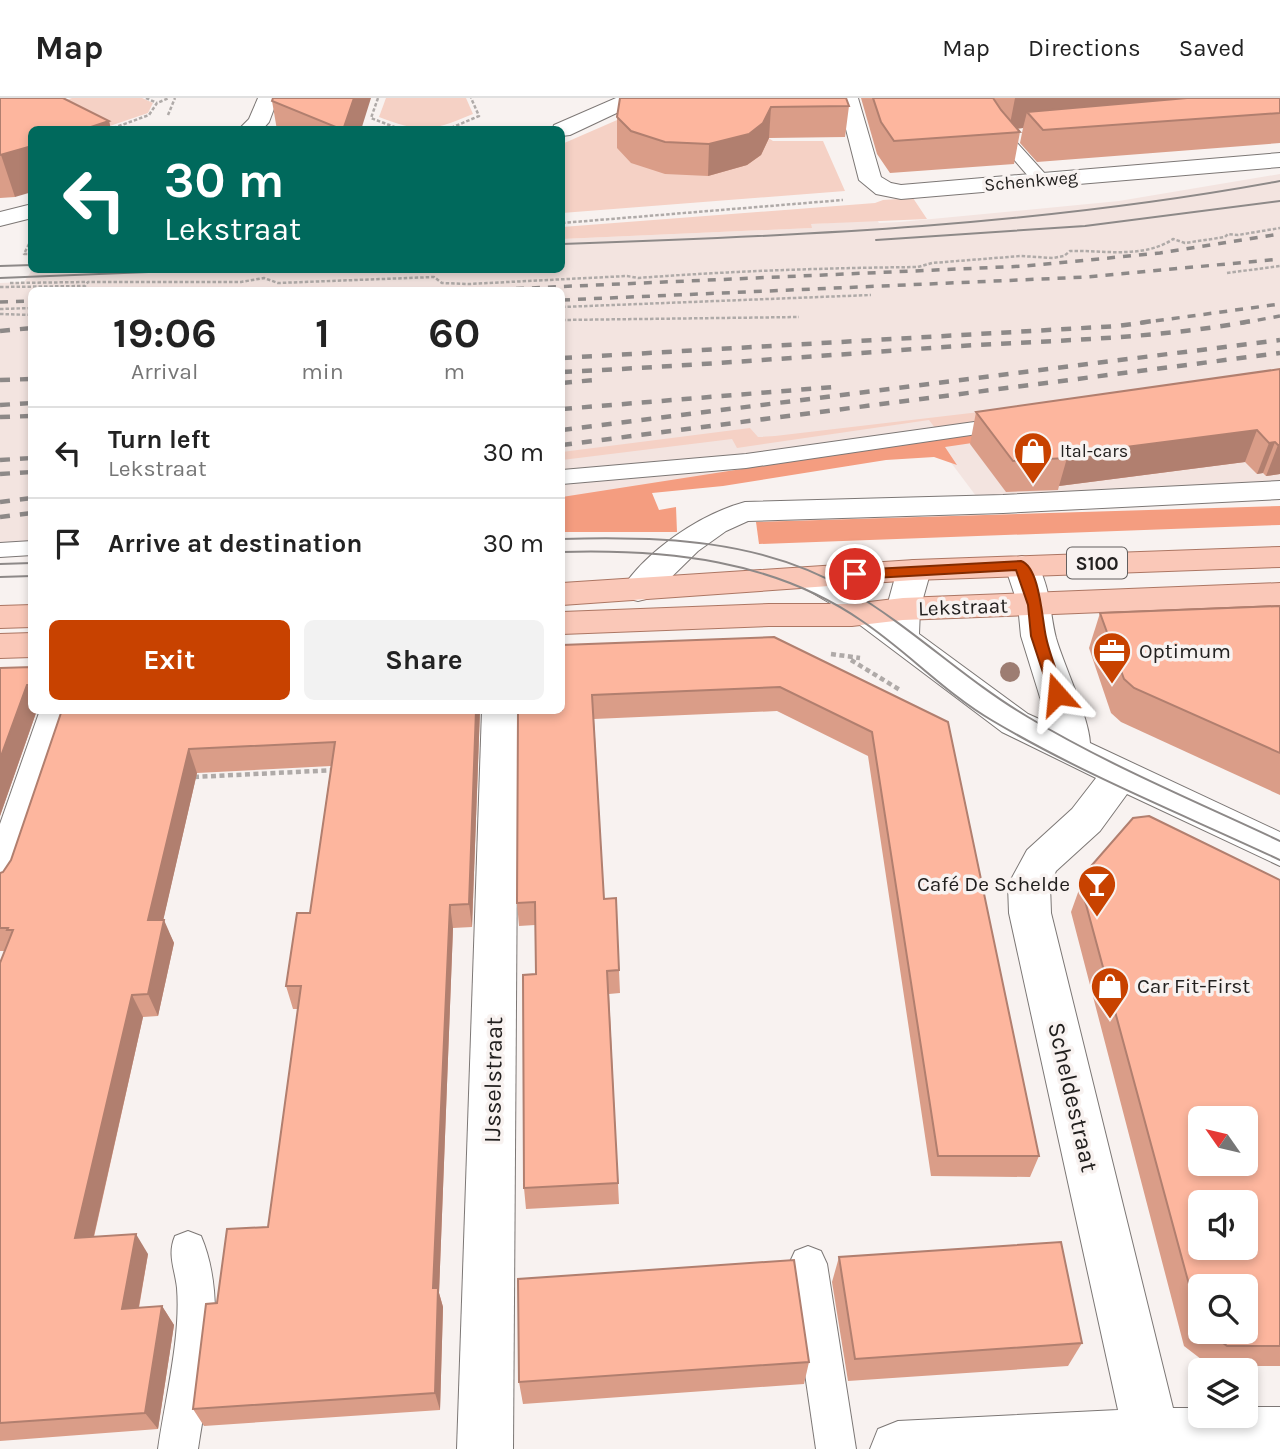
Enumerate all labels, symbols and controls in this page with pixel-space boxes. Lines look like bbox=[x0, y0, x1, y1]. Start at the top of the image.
text: Map bbox=[35, 29, 103, 67]
text: Map bbox=[942, 34, 990, 62]
text: Directions bbox=[1028, 34, 1141, 62]
text: Saved bbox=[1179, 34, 1245, 62]
text: 30 m bbox=[164, 152, 284, 209]
icon: left bbox=[49, 154, 140, 245]
street label: Schenkweg bbox=[983, 166, 1079, 196]
text: Lekstraat bbox=[164, 211, 301, 248]
text: 19:06 bbox=[113, 308, 217, 358]
text: 1 bbox=[315, 308, 330, 358]
text: 60 bbox=[428, 308, 480, 358]
text: Arrival bbox=[131, 358, 198, 385]
text: min bbox=[301, 358, 344, 385]
text: m bbox=[444, 358, 465, 385]
text: Turn left bbox=[108, 424, 210, 455]
shop icon: Ital-cars bbox=[1012, 430, 1054, 485]
icon: left bbox=[49, 434, 87, 472]
text: 30 m bbox=[483, 437, 544, 468]
place label: Ital-cars bbox=[1060, 440, 1128, 462]
text: Lekstraat bbox=[108, 455, 207, 482]
icon: arrive bbox=[49, 525, 87, 563]
text: Arrive at destination bbox=[108, 528, 362, 559]
text: 30 m bbox=[483, 528, 544, 559]
pin bbox=[825, 544, 885, 604]
road number: S100 bbox=[1067, 548, 1127, 578]
icon: arrive bbox=[836, 555, 874, 593]
street label: Lekstraat bbox=[918, 593, 1008, 621]
button: Exit bbox=[49, 620, 290, 700]
button: Share bbox=[304, 620, 544, 700]
office icon: Optimum bbox=[1091, 630, 1133, 685]
place label: Optimum bbox=[1139, 639, 1231, 663]
position arrow bbox=[1020, 657, 1094, 731]
bar icon: Café De Schelde bbox=[1076, 863, 1118, 918]
place label: Café De Schelde bbox=[917, 872, 1070, 896]
shop icon: Car Fit-First bbox=[1089, 965, 1131, 1020]
place label: Car Fit-First bbox=[1137, 974, 1250, 998]
street label: IJsselstraat bbox=[478, 1017, 508, 1143]
street label: Scheldestraat bbox=[1042, 1019, 1104, 1175]
north arrow bbox=[1188, 1106, 1258, 1176]
map controls bbox=[1188, 1106, 1258, 1428]
button: sound bbox=[1188, 1190, 1258, 1260]
button: search bbox=[1188, 1274, 1258, 1344]
button: layers bbox=[1188, 1358, 1258, 1428]

